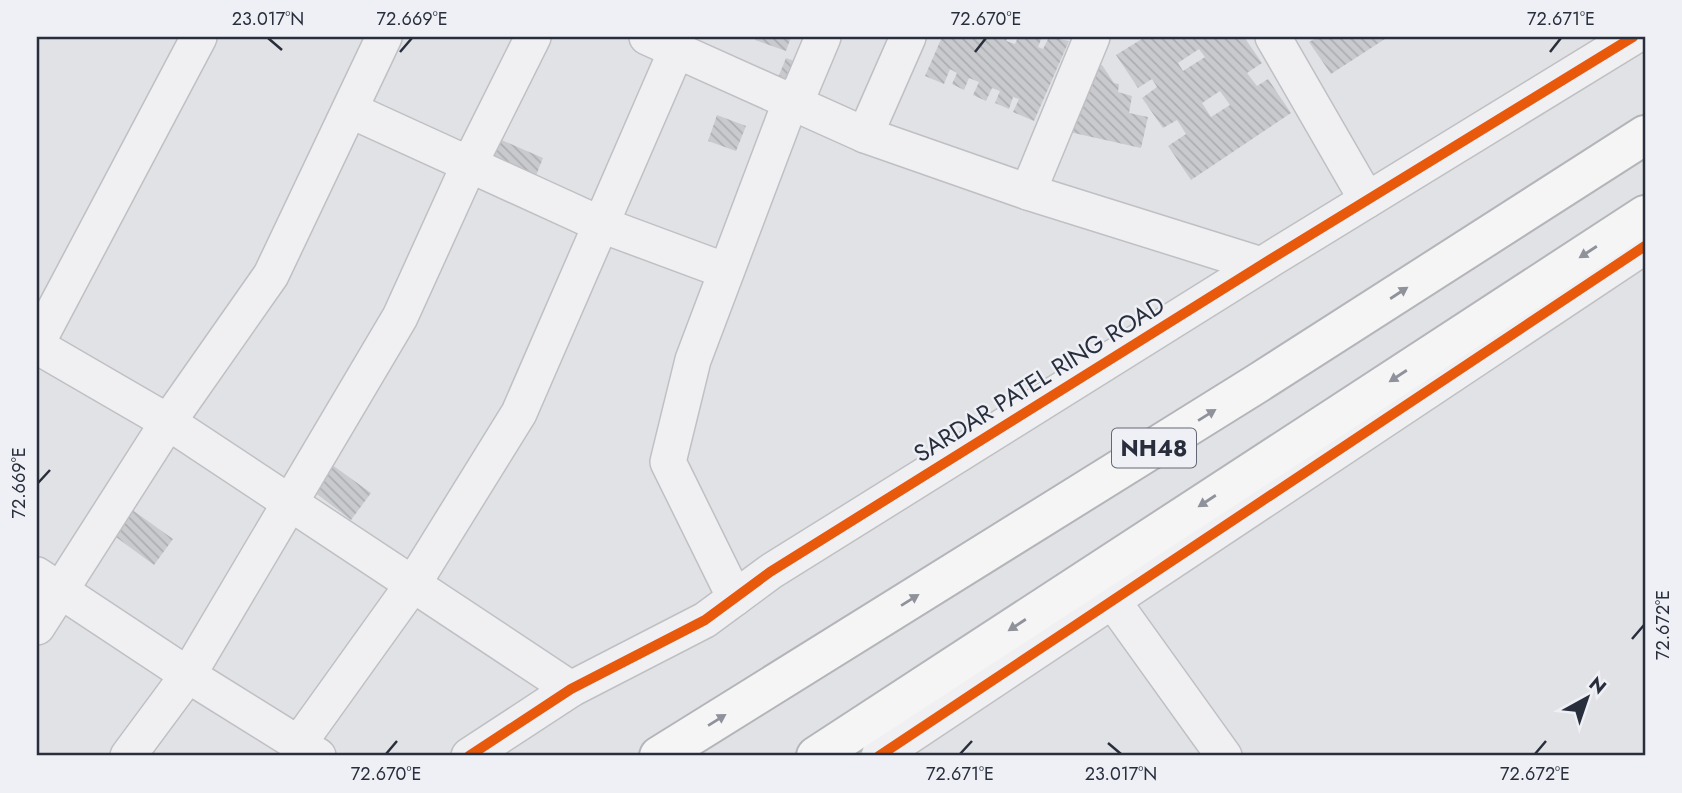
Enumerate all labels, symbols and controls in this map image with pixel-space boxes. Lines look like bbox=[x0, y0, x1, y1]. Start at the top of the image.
text: 23.017°N bbox=[232, 6, 304, 32]
text: 72.669°E bbox=[376, 6, 448, 32]
text: 72.670°E bbox=[951, 6, 1021, 32]
text: 72.671°E bbox=[1527, 6, 1595, 32]
one-way arrow bbox=[1579, 245, 1597, 259]
one-way arrow bbox=[1390, 286, 1409, 299]
street label: SARDAR PATEL RING ROAD bbox=[907, 287, 1171, 471]
one-way arrow bbox=[1388, 370, 1407, 383]
one-way arrow bbox=[1198, 408, 1217, 421]
road number: NH48 bbox=[1112, 428, 1196, 468]
text: 72.669°E bbox=[6, 447, 32, 519]
one-way arrow bbox=[1198, 494, 1216, 508]
text: 72.672°E bbox=[1650, 590, 1676, 660]
one-way arrow bbox=[901, 593, 920, 606]
one-way arrow bbox=[1007, 619, 1026, 632]
north arrow bbox=[1552, 664, 1622, 734]
text: N bbox=[1583, 670, 1612, 701]
one-way arrow bbox=[707, 713, 727, 726]
text: 72.670°E bbox=[351, 761, 421, 787]
text: 72.671°E bbox=[926, 761, 994, 787]
text: 23.017°N bbox=[1085, 761, 1157, 787]
text: 72.672°E bbox=[1500, 761, 1570, 787]

